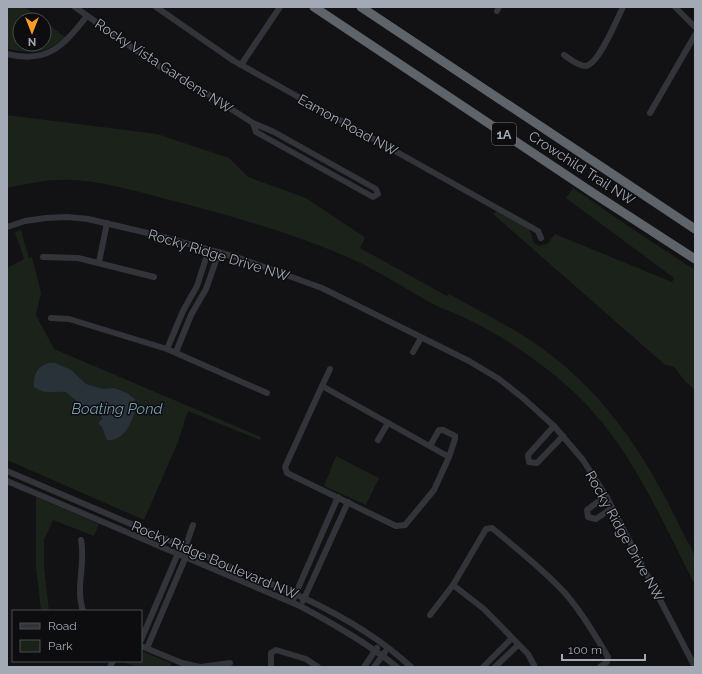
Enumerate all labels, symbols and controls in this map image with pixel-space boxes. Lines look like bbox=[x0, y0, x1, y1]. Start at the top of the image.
north arrow bbox=[12, 12, 52, 52]
street label: Rocky Vista Gardens NW bbox=[92, 15, 236, 117]
text: N bbox=[28, 35, 36, 48]
street label: Eamon Road NW bbox=[295, 91, 401, 159]
road number: 1A bbox=[492, 123, 516, 145]
street label: Crowchild Trail NW bbox=[526, 128, 638, 208]
street label: Rocky Ridge Drive NW bbox=[146, 226, 292, 284]
water label: Boating Pond bbox=[71, 400, 164, 418]
street label: Rocky Ridge Drive NW bbox=[582, 468, 668, 604]
street label: Rocky Ridge Boulevard NW bbox=[129, 518, 301, 603]
legend bbox=[12, 610, 142, 662]
text: Road bbox=[48, 619, 77, 633]
scale bar bbox=[562, 636, 645, 662]
text: Park bbox=[48, 639, 73, 653]
text: 100 m bbox=[568, 643, 602, 657]

